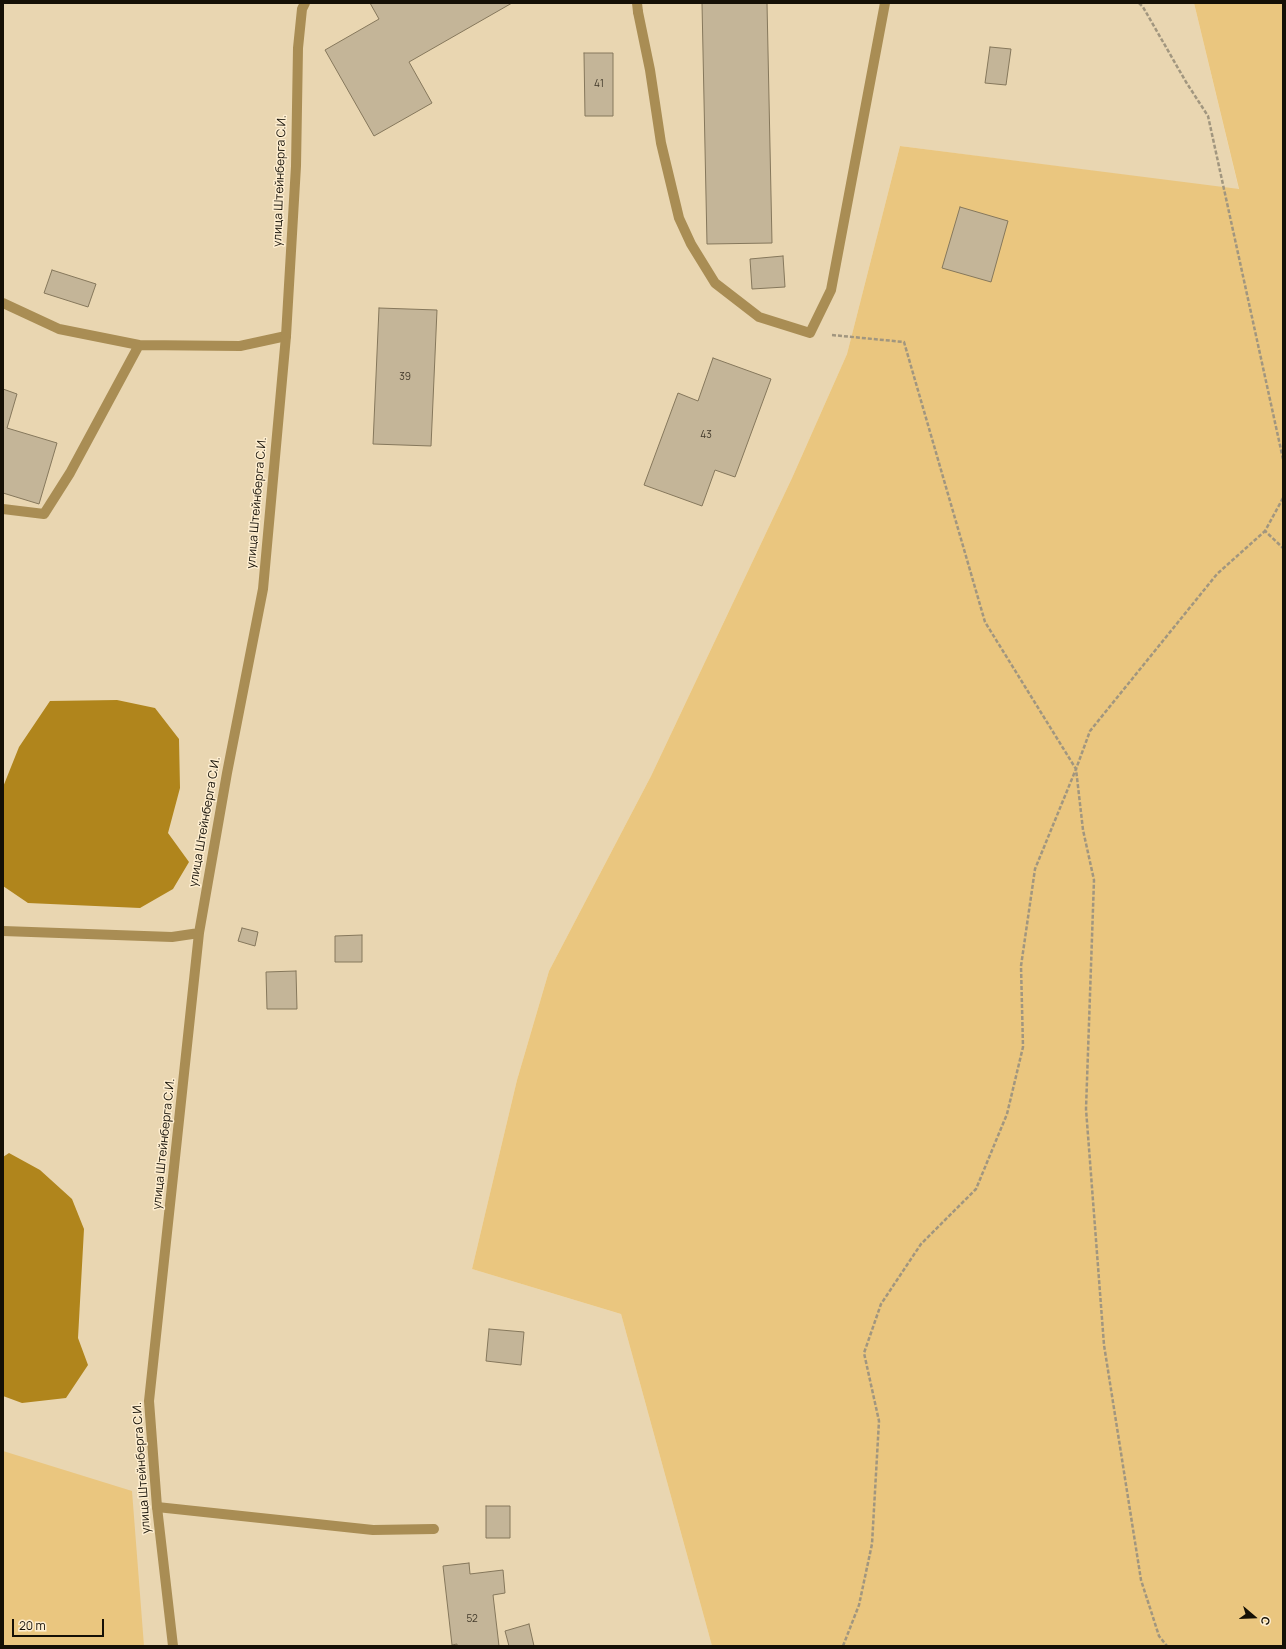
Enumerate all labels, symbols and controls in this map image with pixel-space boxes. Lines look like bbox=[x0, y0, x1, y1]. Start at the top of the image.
house number: 41 bbox=[594, 78, 604, 90]
street label: улица Штейнберга С.И. bbox=[271, 115, 289, 247]
house number: 39 bbox=[399, 371, 411, 383]
house number: 43 bbox=[700, 429, 712, 441]
street label: улица Штейнберга С.И. bbox=[244, 437, 270, 569]
street label: улица Штейнберга С.И. bbox=[186, 756, 224, 888]
street label: улица Штейнберга С.И. bbox=[150, 1078, 178, 1210]
street label: улица Штейнберга С.И. bbox=[130, 1402, 154, 1534]
north arrow bbox=[1234, 1597, 1274, 1637]
scale bar bbox=[14, 1611, 106, 1637]
house number: 52 bbox=[466, 1613, 478, 1625]
text: С bbox=[1257, 1615, 1274, 1627]
text: 20 m bbox=[19, 1617, 46, 1634]

